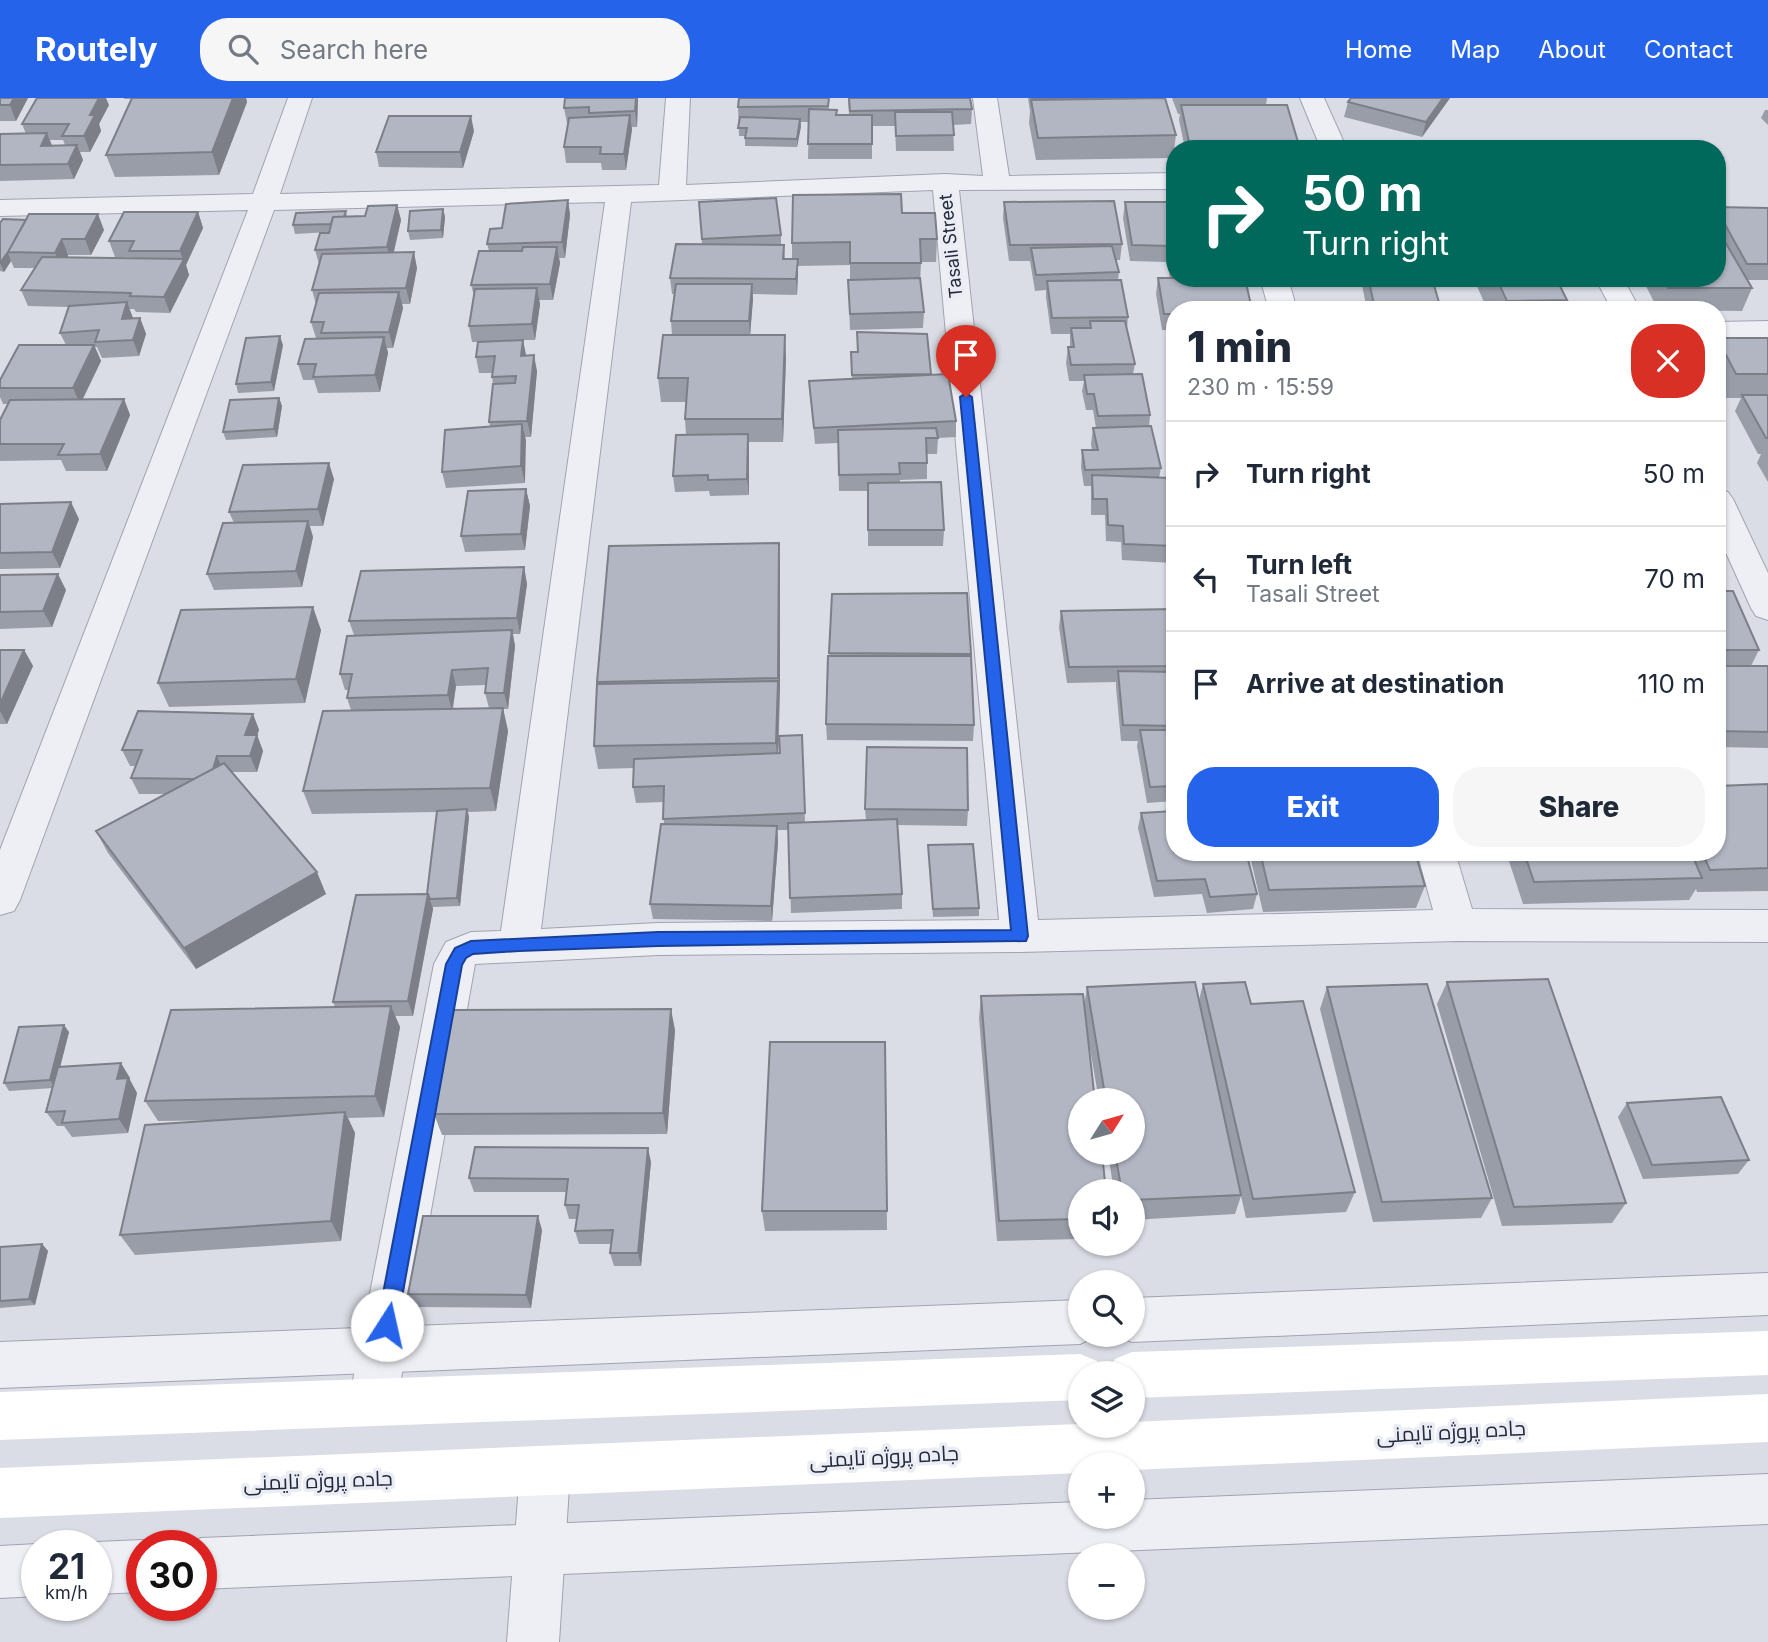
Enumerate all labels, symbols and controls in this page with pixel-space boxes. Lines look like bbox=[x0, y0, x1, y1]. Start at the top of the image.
search box bbox=[200, 18, 690, 81]
text: Routely bbox=[35, 29, 158, 69]
icon: search bbox=[224, 30, 262, 68]
text: Search here bbox=[280, 34, 428, 65]
text: Home bbox=[1345, 35, 1412, 64]
text: Map bbox=[1450, 35, 1500, 64]
text: About bbox=[1538, 35, 1606, 64]
text: Contact bbox=[1644, 35, 1733, 64]
text: 50 m bbox=[1302, 164, 1423, 223]
icon: right bbox=[1187, 168, 1278, 259]
street label: Tasali Street bbox=[935, 193, 966, 299]
text: Turn right bbox=[1302, 224, 1449, 263]
text: 1 min bbox=[1187, 321, 1292, 372]
button: close bbox=[1631, 324, 1705, 398]
pin bbox=[936, 325, 996, 397]
icon: arrive bbox=[947, 336, 985, 374]
text: 230 m · 15:59 bbox=[1187, 373, 1334, 401]
icon: right bbox=[1187, 455, 1225, 493]
text: Turn right bbox=[1246, 458, 1371, 489]
text: 50 m bbox=[1643, 458, 1705, 489]
text: Turn left bbox=[1246, 549, 1352, 580]
icon: left bbox=[1187, 560, 1225, 598]
text: 70 m bbox=[1644, 563, 1705, 594]
text: Tasali Street bbox=[1246, 580, 1380, 608]
icon: arrive bbox=[1187, 665, 1225, 703]
text: Arrive at destination bbox=[1246, 668, 1505, 699]
text: 110 m bbox=[1637, 668, 1705, 699]
button: Exit bbox=[1187, 767, 1439, 847]
button: Share bbox=[1453, 767, 1705, 847]
north arrow bbox=[1068, 1088, 1144, 1166]
map controls bbox=[1068, 1088, 1145, 1620]
button: sound bbox=[1068, 1179, 1145, 1256]
button: search bbox=[1068, 1270, 1145, 1347]
position arrow bbox=[350, 1288, 424, 1362]
button: layers bbox=[1068, 1361, 1145, 1438]
street label: جاده پروژه تایمنی bbox=[1376, 1415, 1526, 1450]
street label: جاده پروژه تایمنی bbox=[809, 1440, 959, 1475]
button: + bbox=[1068, 1452, 1145, 1529]
street label: جاده پروژه تایمنی bbox=[243, 1465, 393, 1498]
speed limit sign: 30 bbox=[126, 1530, 217, 1621]
button: − bbox=[1068, 1543, 1145, 1620]
text: 21 bbox=[48, 1545, 85, 1587]
text: km/h bbox=[45, 1582, 88, 1603]

